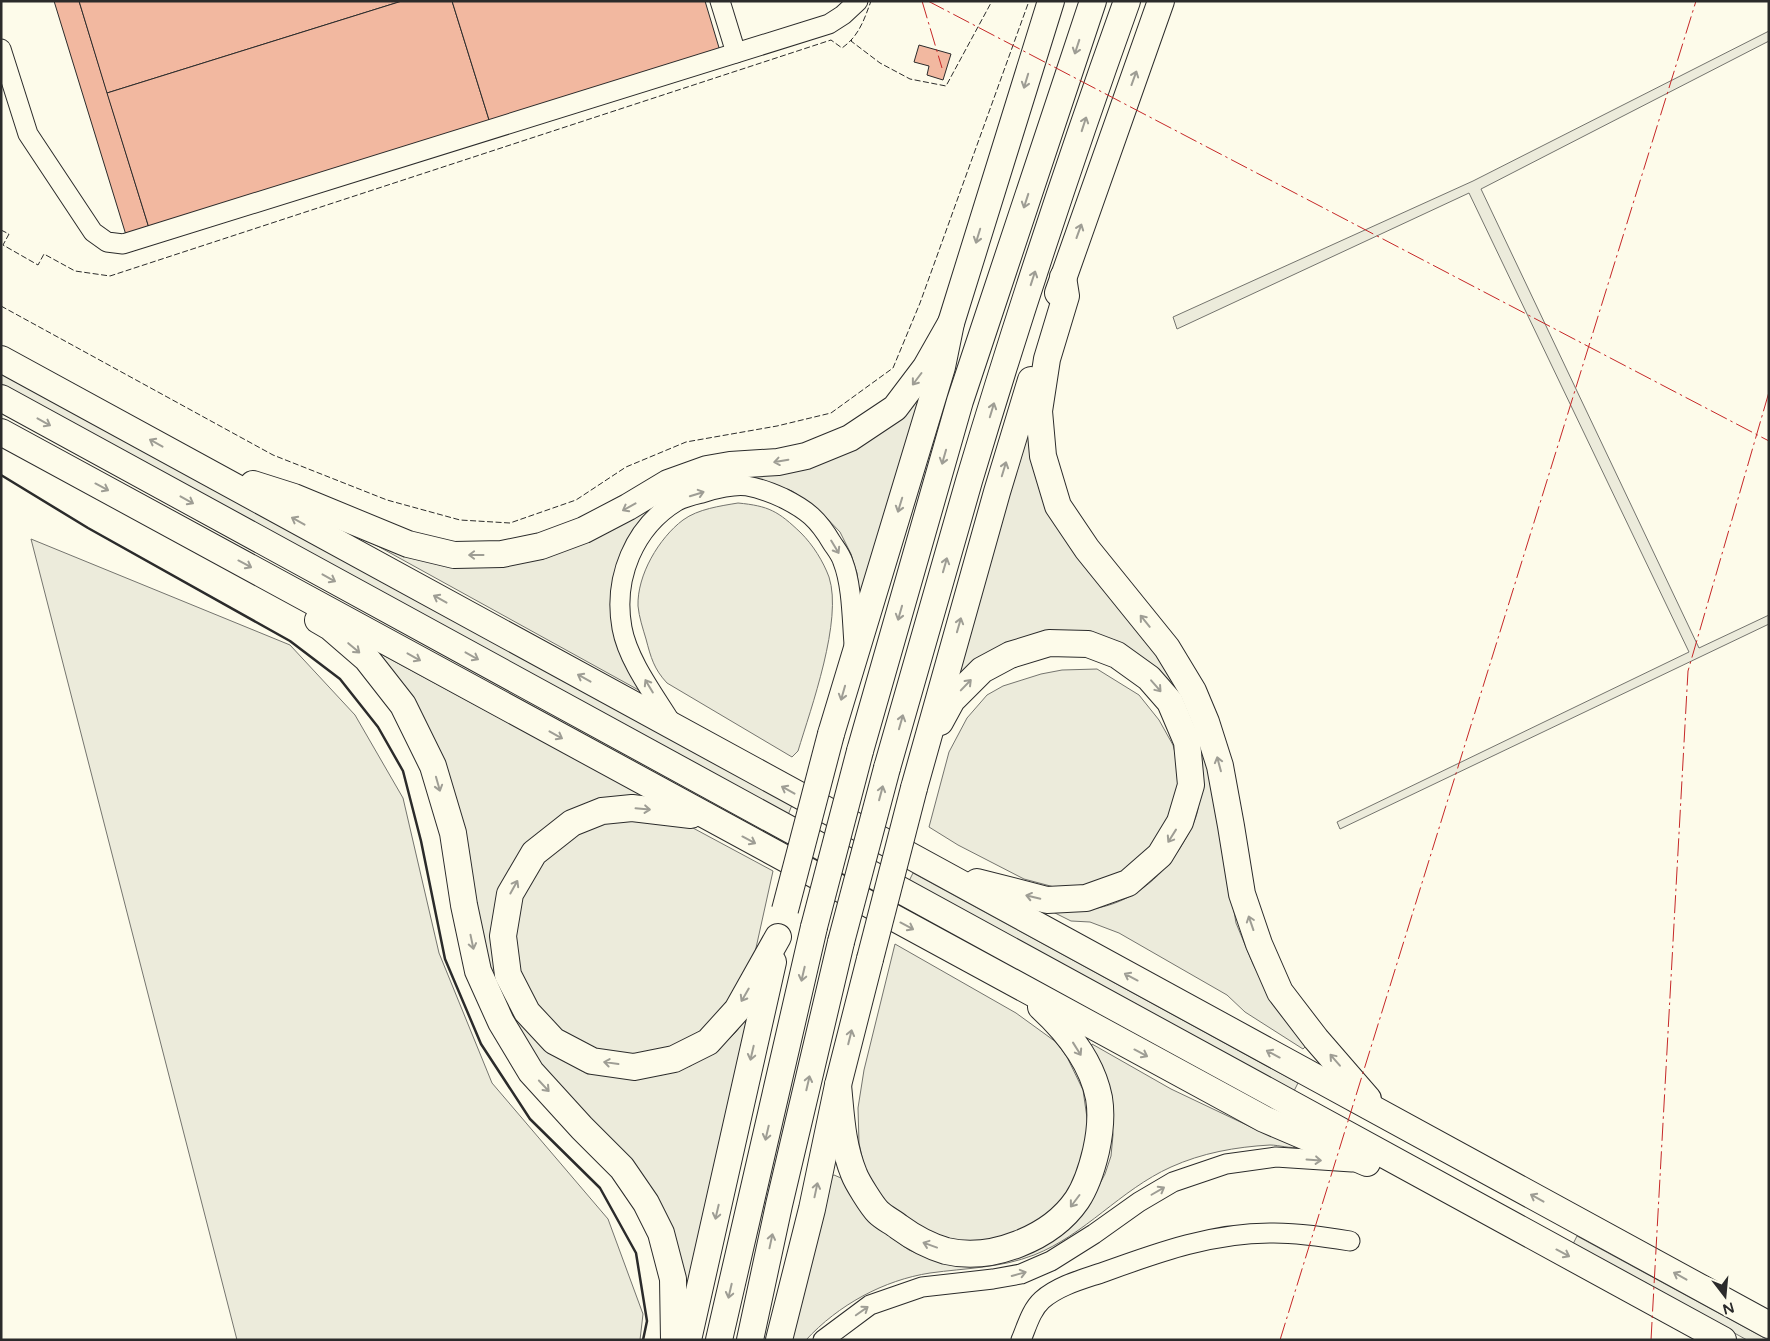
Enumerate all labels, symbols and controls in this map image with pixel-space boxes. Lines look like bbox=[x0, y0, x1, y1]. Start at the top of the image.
one-way arrow bbox=[1072, 39, 1082, 55]
one-way arrow bbox=[1130, 70, 1139, 86]
one-way arrow bbox=[1021, 73, 1030, 88]
one-way arrow bbox=[1080, 117, 1089, 132]
one-way arrow bbox=[1021, 193, 1030, 209]
one-way arrow bbox=[1075, 224, 1084, 239]
one-way arrow bbox=[973, 228, 982, 244]
one-way arrow bbox=[1029, 271, 1038, 287]
one-way arrow bbox=[911, 372, 922, 385]
one-way arrow bbox=[987, 402, 997, 418]
one-way arrow bbox=[36, 417, 51, 427]
one-way arrow bbox=[149, 438, 164, 448]
one-way arrow bbox=[939, 448, 948, 464]
one-way arrow bbox=[774, 456, 790, 466]
one-way arrow bbox=[1000, 461, 1009, 477]
one-way arrow bbox=[94, 482, 109, 492]
one-way arrow bbox=[689, 489, 705, 499]
one-way arrow bbox=[179, 495, 193, 505]
one-way arrow bbox=[895, 496, 905, 512]
one-way arrow bbox=[622, 502, 636, 512]
one-way arrow bbox=[290, 516, 305, 526]
one-way arrow bbox=[830, 540, 840, 554]
one-way arrow bbox=[468, 550, 484, 559]
one-way arrow bbox=[941, 558, 951, 574]
one-way arrow bbox=[237, 559, 252, 569]
one-way arrow bbox=[321, 574, 336, 583]
one-way arrow bbox=[433, 594, 448, 603]
one-way arrow bbox=[894, 605, 904, 621]
one-way arrow bbox=[1140, 615, 1151, 628]
one-way arrow bbox=[955, 617, 964, 633]
one-way arrow bbox=[347, 642, 360, 653]
one-way arrow bbox=[464, 651, 479, 661]
one-way arrow bbox=[406, 652, 421, 662]
one-way arrow bbox=[577, 673, 592, 683]
one-way arrow bbox=[643, 679, 653, 693]
one-way arrow bbox=[960, 679, 972, 692]
one-way arrow bbox=[1150, 680, 1162, 693]
one-way arrow bbox=[837, 685, 847, 701]
one-way arrow bbox=[896, 714, 906, 730]
one-way arrow bbox=[549, 730, 564, 740]
one-way arrow bbox=[1213, 756, 1223, 772]
one-way arrow bbox=[434, 775, 444, 791]
one-way arrow bbox=[781, 785, 796, 794]
one-way arrow bbox=[877, 786, 886, 802]
one-way arrow bbox=[635, 804, 651, 814]
one-way arrow bbox=[1166, 829, 1177, 843]
one-way arrow bbox=[742, 836, 756, 846]
one-way arrow bbox=[509, 880, 519, 895]
one-way arrow bbox=[1026, 892, 1042, 901]
one-way arrow bbox=[1246, 915, 1255, 931]
one-way arrow bbox=[900, 921, 915, 931]
one-way arrow bbox=[467, 934, 477, 950]
one-way arrow bbox=[798, 966, 807, 982]
one-way arrow bbox=[1124, 971, 1138, 981]
one-way arrow bbox=[740, 987, 750, 1001]
one-way arrow bbox=[846, 1030, 855, 1046]
one-way arrow bbox=[1072, 1042, 1082, 1056]
one-way arrow bbox=[747, 1045, 756, 1061]
one-way arrow bbox=[1133, 1048, 1147, 1058]
one-way arrow bbox=[1266, 1049, 1281, 1059]
one-way arrow bbox=[1329, 1054, 1340, 1067]
one-way arrow bbox=[603, 1058, 619, 1068]
one-way arrow bbox=[804, 1075, 813, 1091]
one-way arrow bbox=[538, 1079, 550, 1092]
one-way arrow bbox=[761, 1124, 771, 1140]
one-way arrow bbox=[1306, 1155, 1322, 1164]
one-way arrow bbox=[811, 1183, 821, 1199]
one-way arrow bbox=[1150, 1186, 1165, 1196]
one-way arrow bbox=[1530, 1193, 1545, 1203]
one-way arrow bbox=[1070, 1194, 1080, 1208]
one-way arrow bbox=[711, 1203, 721, 1219]
one-way arrow bbox=[767, 1233, 776, 1249]
one-way arrow bbox=[923, 1239, 938, 1248]
one-way arrow bbox=[1556, 1248, 1571, 1258]
one-way arrow bbox=[1010, 1269, 1026, 1278]
one-way arrow bbox=[1673, 1271, 1688, 1280]
north arrow bbox=[1700, 1271, 1750, 1321]
one-way arrow bbox=[725, 1283, 734, 1299]
text: N bbox=[1721, 1298, 1736, 1318]
one-way arrow bbox=[855, 1306, 869, 1316]

